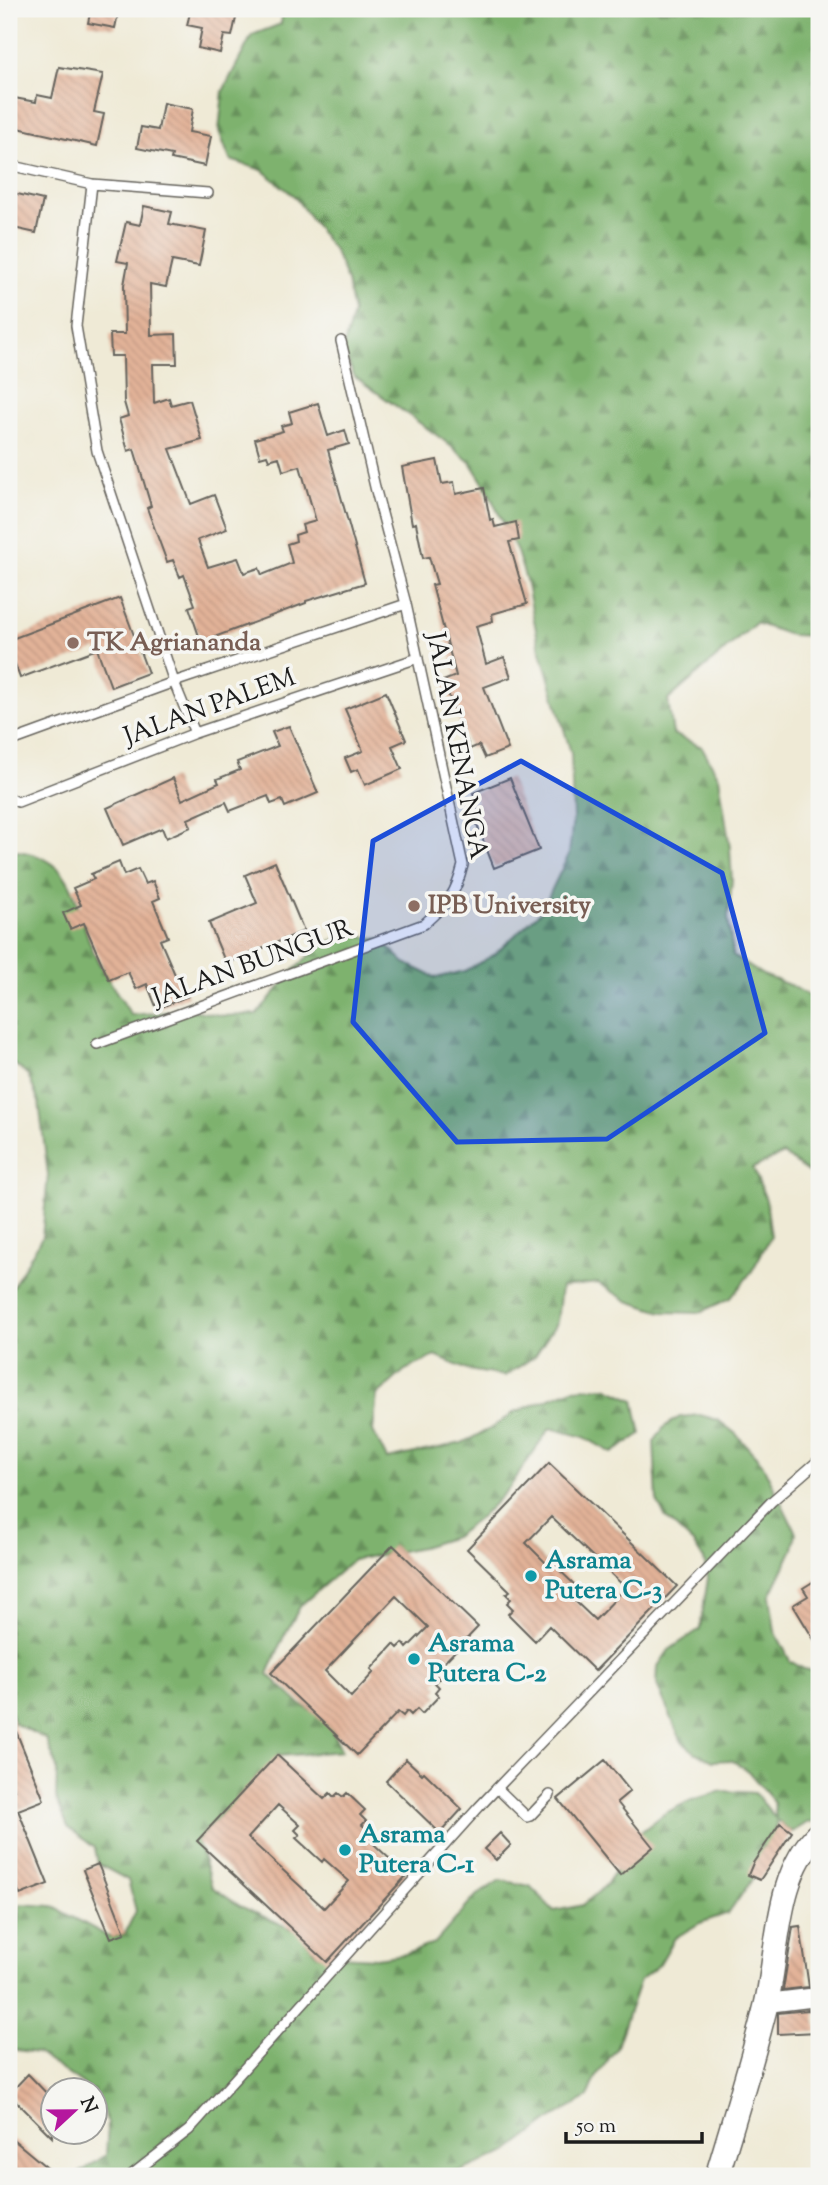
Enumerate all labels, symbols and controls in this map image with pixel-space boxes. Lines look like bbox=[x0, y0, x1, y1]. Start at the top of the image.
place label: TK Agriananda bbox=[87, 625, 261, 662]
street label: JALAN KENANGA bbox=[415, 627, 496, 863]
marker: TK Agriananda bbox=[65, 635, 81, 651]
street label: JALAN PALEM bbox=[117, 660, 301, 757]
place label: IPB University bbox=[428, 888, 591, 925]
marker: IPB University bbox=[406, 898, 422, 914]
street label: JALAN BUNGUR bbox=[146, 910, 359, 1018]
place label: Asrama Putera C-3 bbox=[545, 1543, 662, 1610]
marker: Asrama Putera C-3 bbox=[523, 1568, 539, 1584]
place label: Asrama Putera C-2 bbox=[428, 1626, 547, 1693]
marker: Asrama Putera C-2 bbox=[406, 1651, 422, 1667]
place label: Asrama Putera C-1 bbox=[359, 1817, 474, 1884]
marker: Asrama Putera C-1 bbox=[337, 1842, 353, 1858]
north arrow bbox=[38, 2076, 108, 2146]
text: N bbox=[72, 2093, 103, 2118]
scale bar bbox=[566, 2101, 702, 2145]
text: 50 m bbox=[575, 2112, 616, 2142]

